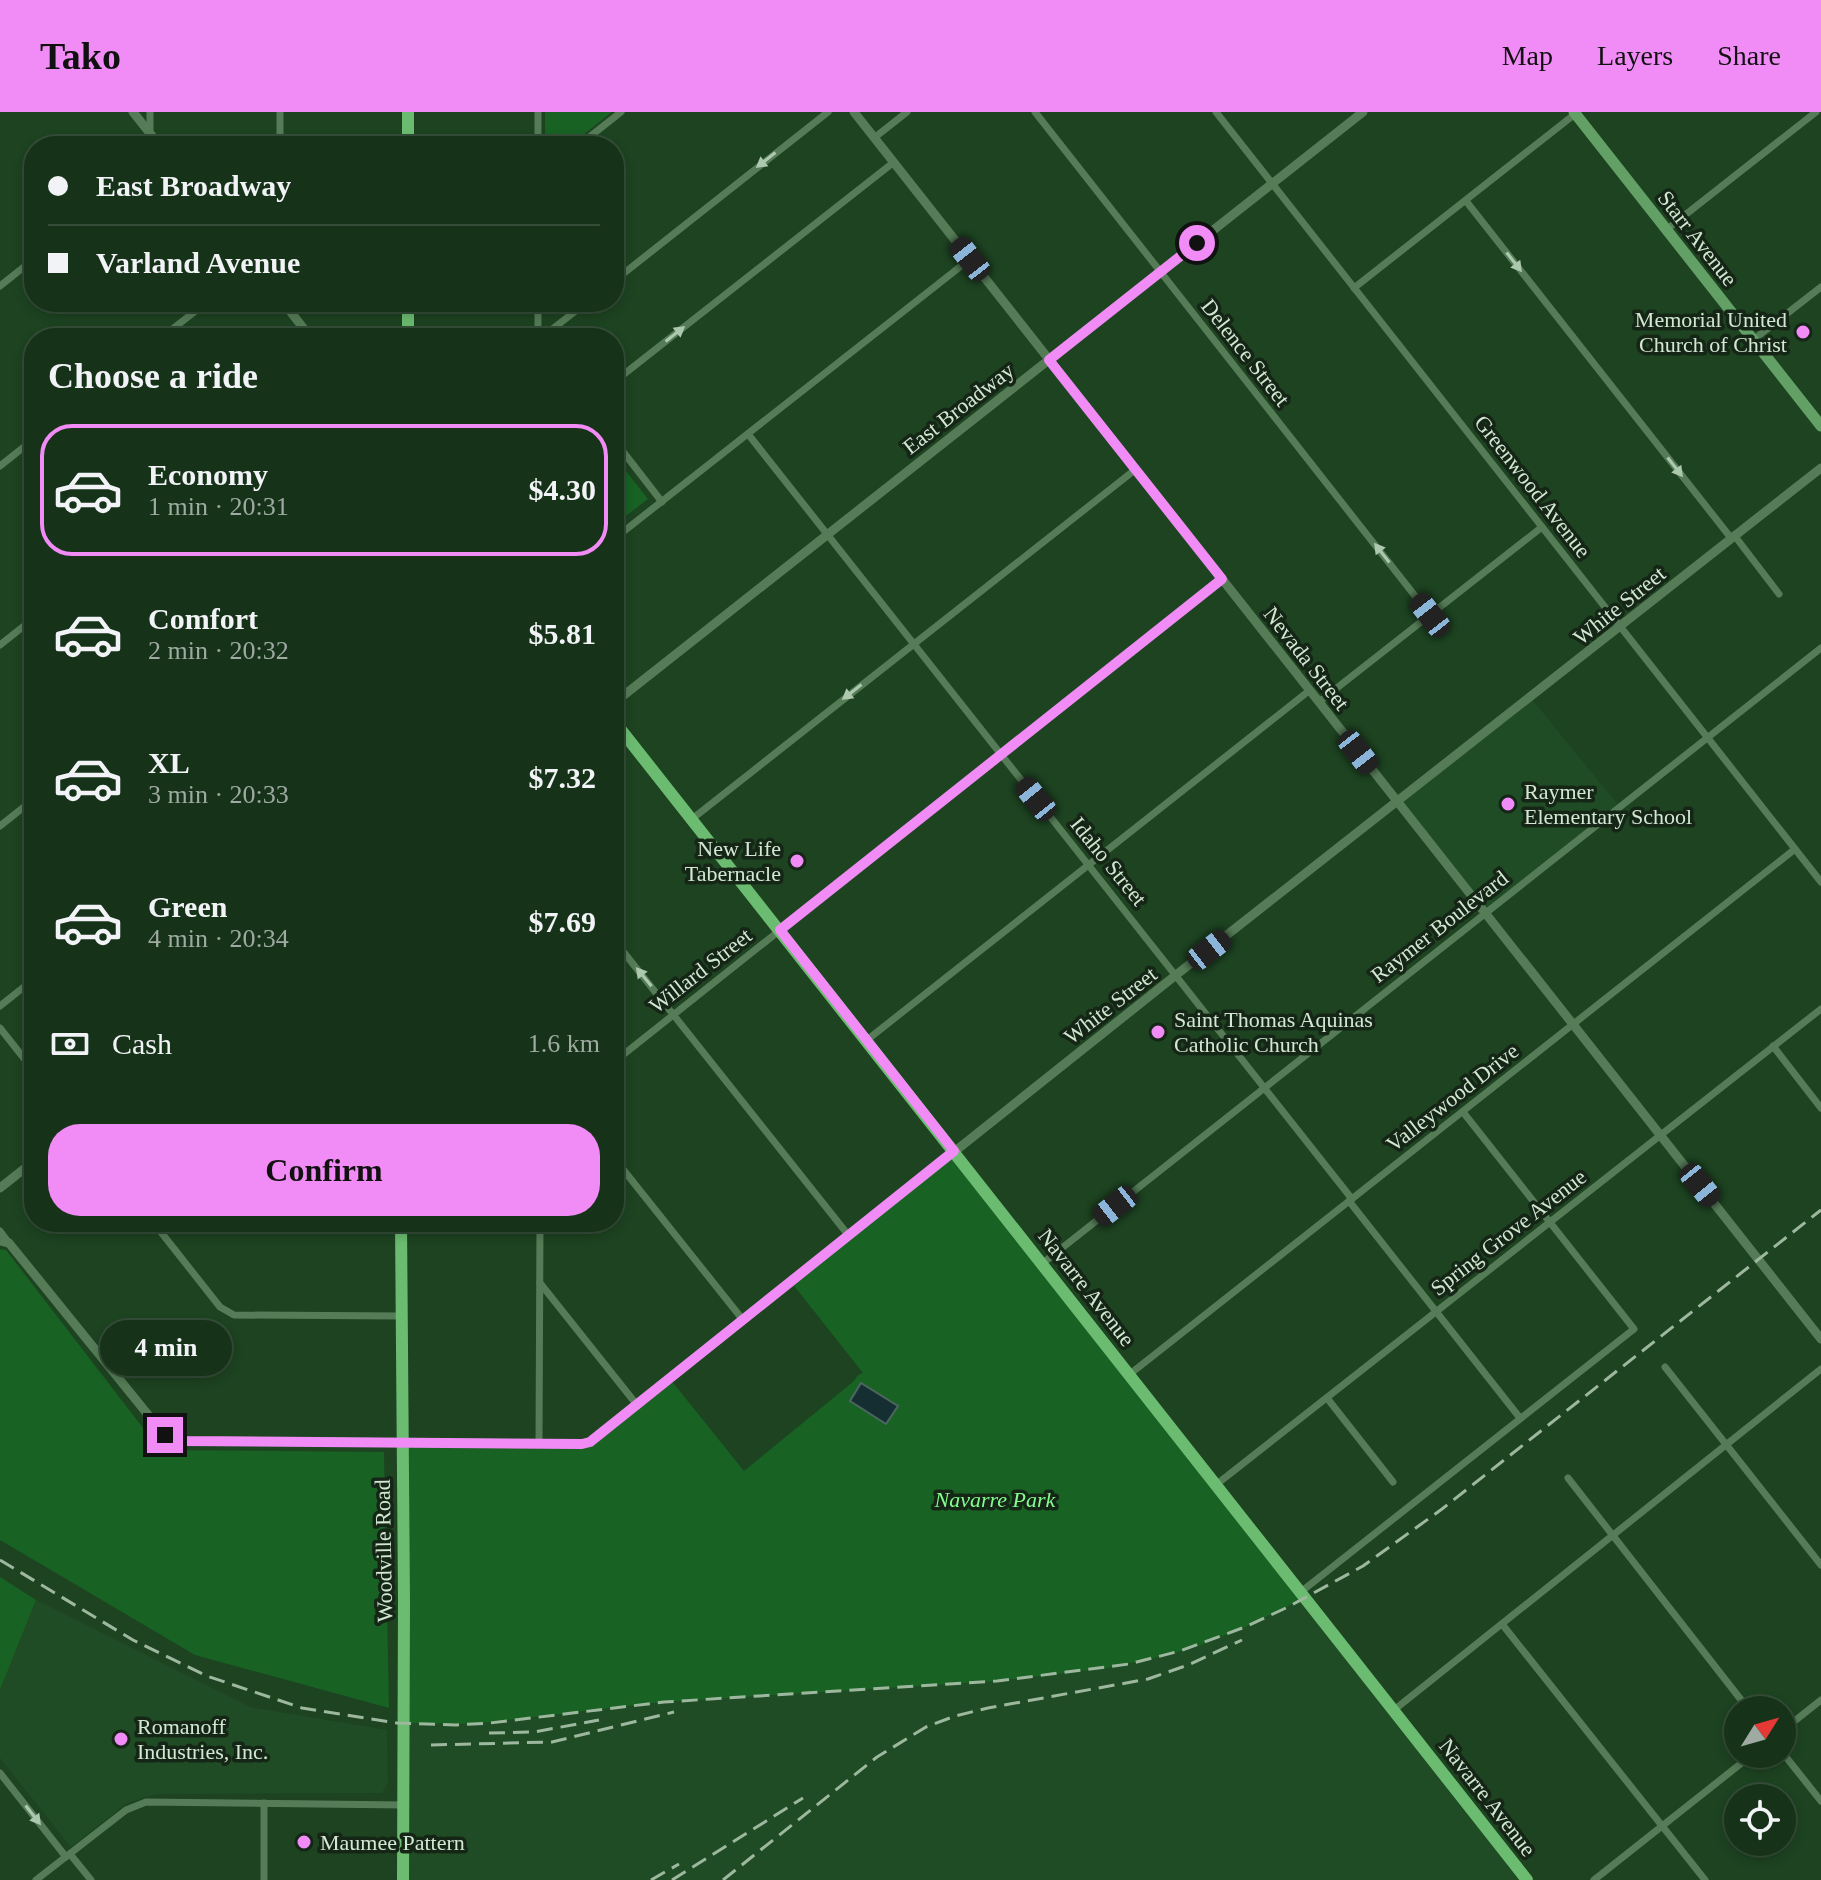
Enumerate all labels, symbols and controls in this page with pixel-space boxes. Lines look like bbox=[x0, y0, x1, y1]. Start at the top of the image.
text: Tako bbox=[40, 35, 121, 77]
text: Map bbox=[1502, 40, 1553, 71]
text: Layers bbox=[1597, 40, 1673, 71]
text: Share bbox=[1717, 40, 1781, 71]
one-way arrow bbox=[756, 152, 776, 168]
text: East Broadway bbox=[96, 169, 291, 202]
street label: Starr Avenue bbox=[1653, 186, 1743, 291]
route start bbox=[1179, 225, 1215, 261]
car bbox=[946, 233, 994, 285]
text: Varland Avenue bbox=[96, 246, 300, 279]
one-way arrow bbox=[1506, 252, 1522, 272]
street label: Delence Street bbox=[1196, 294, 1295, 411]
place label: Memorial United Church of Christ bbox=[1635, 307, 1787, 357]
marker: Memorial United Church of Christ bbox=[1794, 323, 1812, 341]
one-way arrow bbox=[665, 326, 685, 343]
text: Choose a ride bbox=[48, 356, 258, 396]
street label: East Broadway bbox=[898, 357, 1019, 459]
street label: Greenwood Avenue bbox=[1469, 410, 1596, 562]
icon: car bbox=[52, 454, 124, 526]
one-way arrow bbox=[1666, 457, 1682, 477]
text: Economy bbox=[148, 458, 268, 491]
text: $4.30 bbox=[529, 473, 596, 506]
text: 1 min · 20:31 bbox=[148, 492, 289, 521]
one-way arrow bbox=[1374, 543, 1390, 563]
street label: White Street bbox=[1568, 561, 1670, 650]
car bbox=[1406, 589, 1454, 641]
icon: car bbox=[52, 598, 124, 670]
text: Comfort bbox=[148, 602, 258, 635]
street label: Nevada Street bbox=[1259, 602, 1355, 715]
text: $5.81 bbox=[529, 617, 596, 650]
text: 2 min · 20:32 bbox=[148, 636, 289, 665]
one-way arrow bbox=[842, 683, 862, 700]
car bbox=[1334, 726, 1382, 778]
icon: car bbox=[52, 742, 124, 814]
text: XL bbox=[148, 746, 190, 779]
text: $7.32 bbox=[529, 761, 596, 794]
car bbox=[1012, 773, 1060, 825]
place label: Raymer Elementary School bbox=[1524, 779, 1692, 829]
text: 3 min · 20:33 bbox=[148, 780, 289, 809]
marker: Raymer Elementary School bbox=[1499, 795, 1517, 813]
street label: Idaho Street bbox=[1065, 812, 1152, 911]
place label: New Life Tabernacle bbox=[685, 836, 781, 886]
marker: New Life Tabernacle bbox=[788, 852, 806, 870]
street label: Raymer Boulevard bbox=[1366, 865, 1513, 988]
icon: car bbox=[52, 886, 124, 958]
text: Green bbox=[148, 890, 227, 923]
text: $7.69 bbox=[529, 905, 596, 938]
street label: Willard Street bbox=[644, 923, 757, 1018]
text: 4 min · 20:34 bbox=[148, 924, 289, 953]
car bbox=[1183, 926, 1235, 974]
street label: White Street bbox=[1059, 962, 1162, 1049]
one-way arrow bbox=[636, 967, 652, 987]
place label: Saint Thomas Aquinas Catholic Church bbox=[1174, 1007, 1373, 1057]
icon: cash bbox=[48, 1022, 92, 1066]
marker: Saint Thomas Aquinas Catholic Church bbox=[1149, 1023, 1167, 1041]
text: Cash bbox=[112, 1027, 172, 1060]
text: 1.6 km bbox=[528, 1029, 600, 1058]
street label: Valleywood Drive bbox=[1381, 1038, 1523, 1157]
button: Confirm bbox=[48, 1124, 600, 1216]
car bbox=[1676, 1159, 1724, 1211]
street label: Spring Grove Avenue bbox=[1426, 1164, 1591, 1301]
car bbox=[1089, 1182, 1141, 1230]
street label: Navarre Avenue bbox=[1033, 1224, 1140, 1351]
callout: 4 min bbox=[99, 1319, 231, 1375]
text: 4 min bbox=[135, 1333, 197, 1362]
route end bbox=[147, 1417, 183, 1453]
street label: Woodville Road bbox=[370, 1479, 397, 1623]
park label: Navarre Park bbox=[934, 1487, 1057, 1512]
north arrow bbox=[1724, 1696, 1796, 1768]
map controls bbox=[1724, 1696, 1796, 1856]
place label: Romanoff Industries, Inc. bbox=[137, 1714, 268, 1764]
marker: Romanoff Industries, Inc. bbox=[112, 1730, 130, 1748]
street label: Navarre Avenue bbox=[1434, 1734, 1541, 1861]
button: locate bbox=[1724, 1784, 1796, 1856]
one-way arrow bbox=[24, 1805, 41, 1825]
place label: Maumee Pattern bbox=[320, 1830, 465, 1855]
marker: Maumee Pattern bbox=[295, 1833, 313, 1851]

